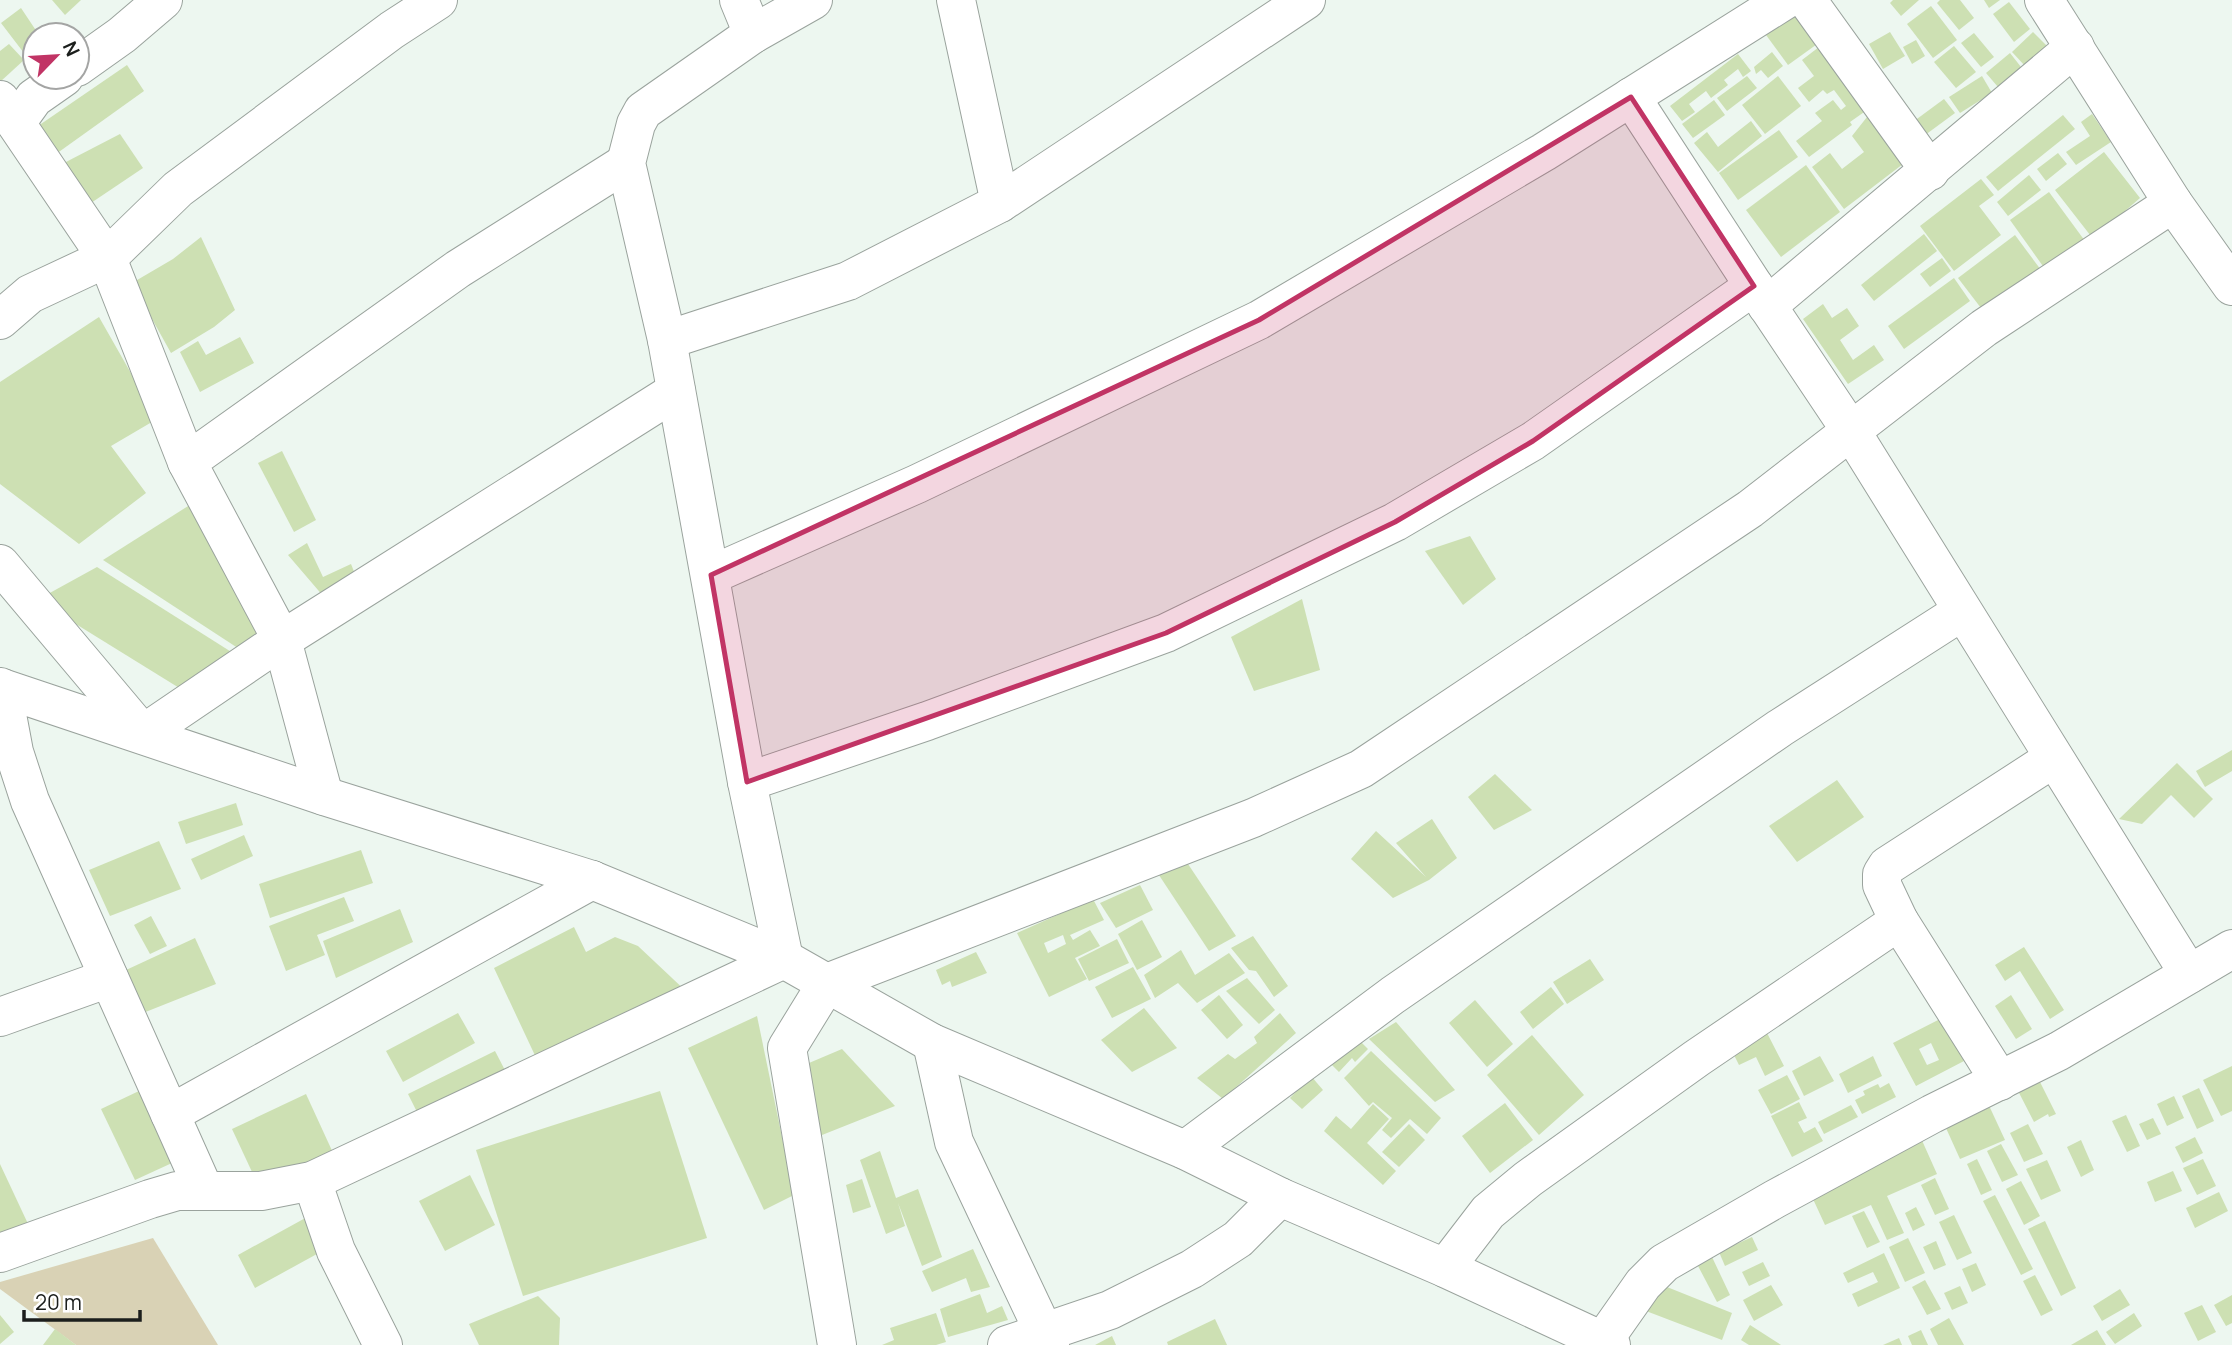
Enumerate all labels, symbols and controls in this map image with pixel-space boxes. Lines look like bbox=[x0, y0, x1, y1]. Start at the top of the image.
north arrow bbox=[21, 21, 91, 91]
text: N bbox=[57, 37, 86, 60]
scale bar bbox=[24, 1278, 140, 1322]
text: 20 m bbox=[35, 1288, 82, 1316]

